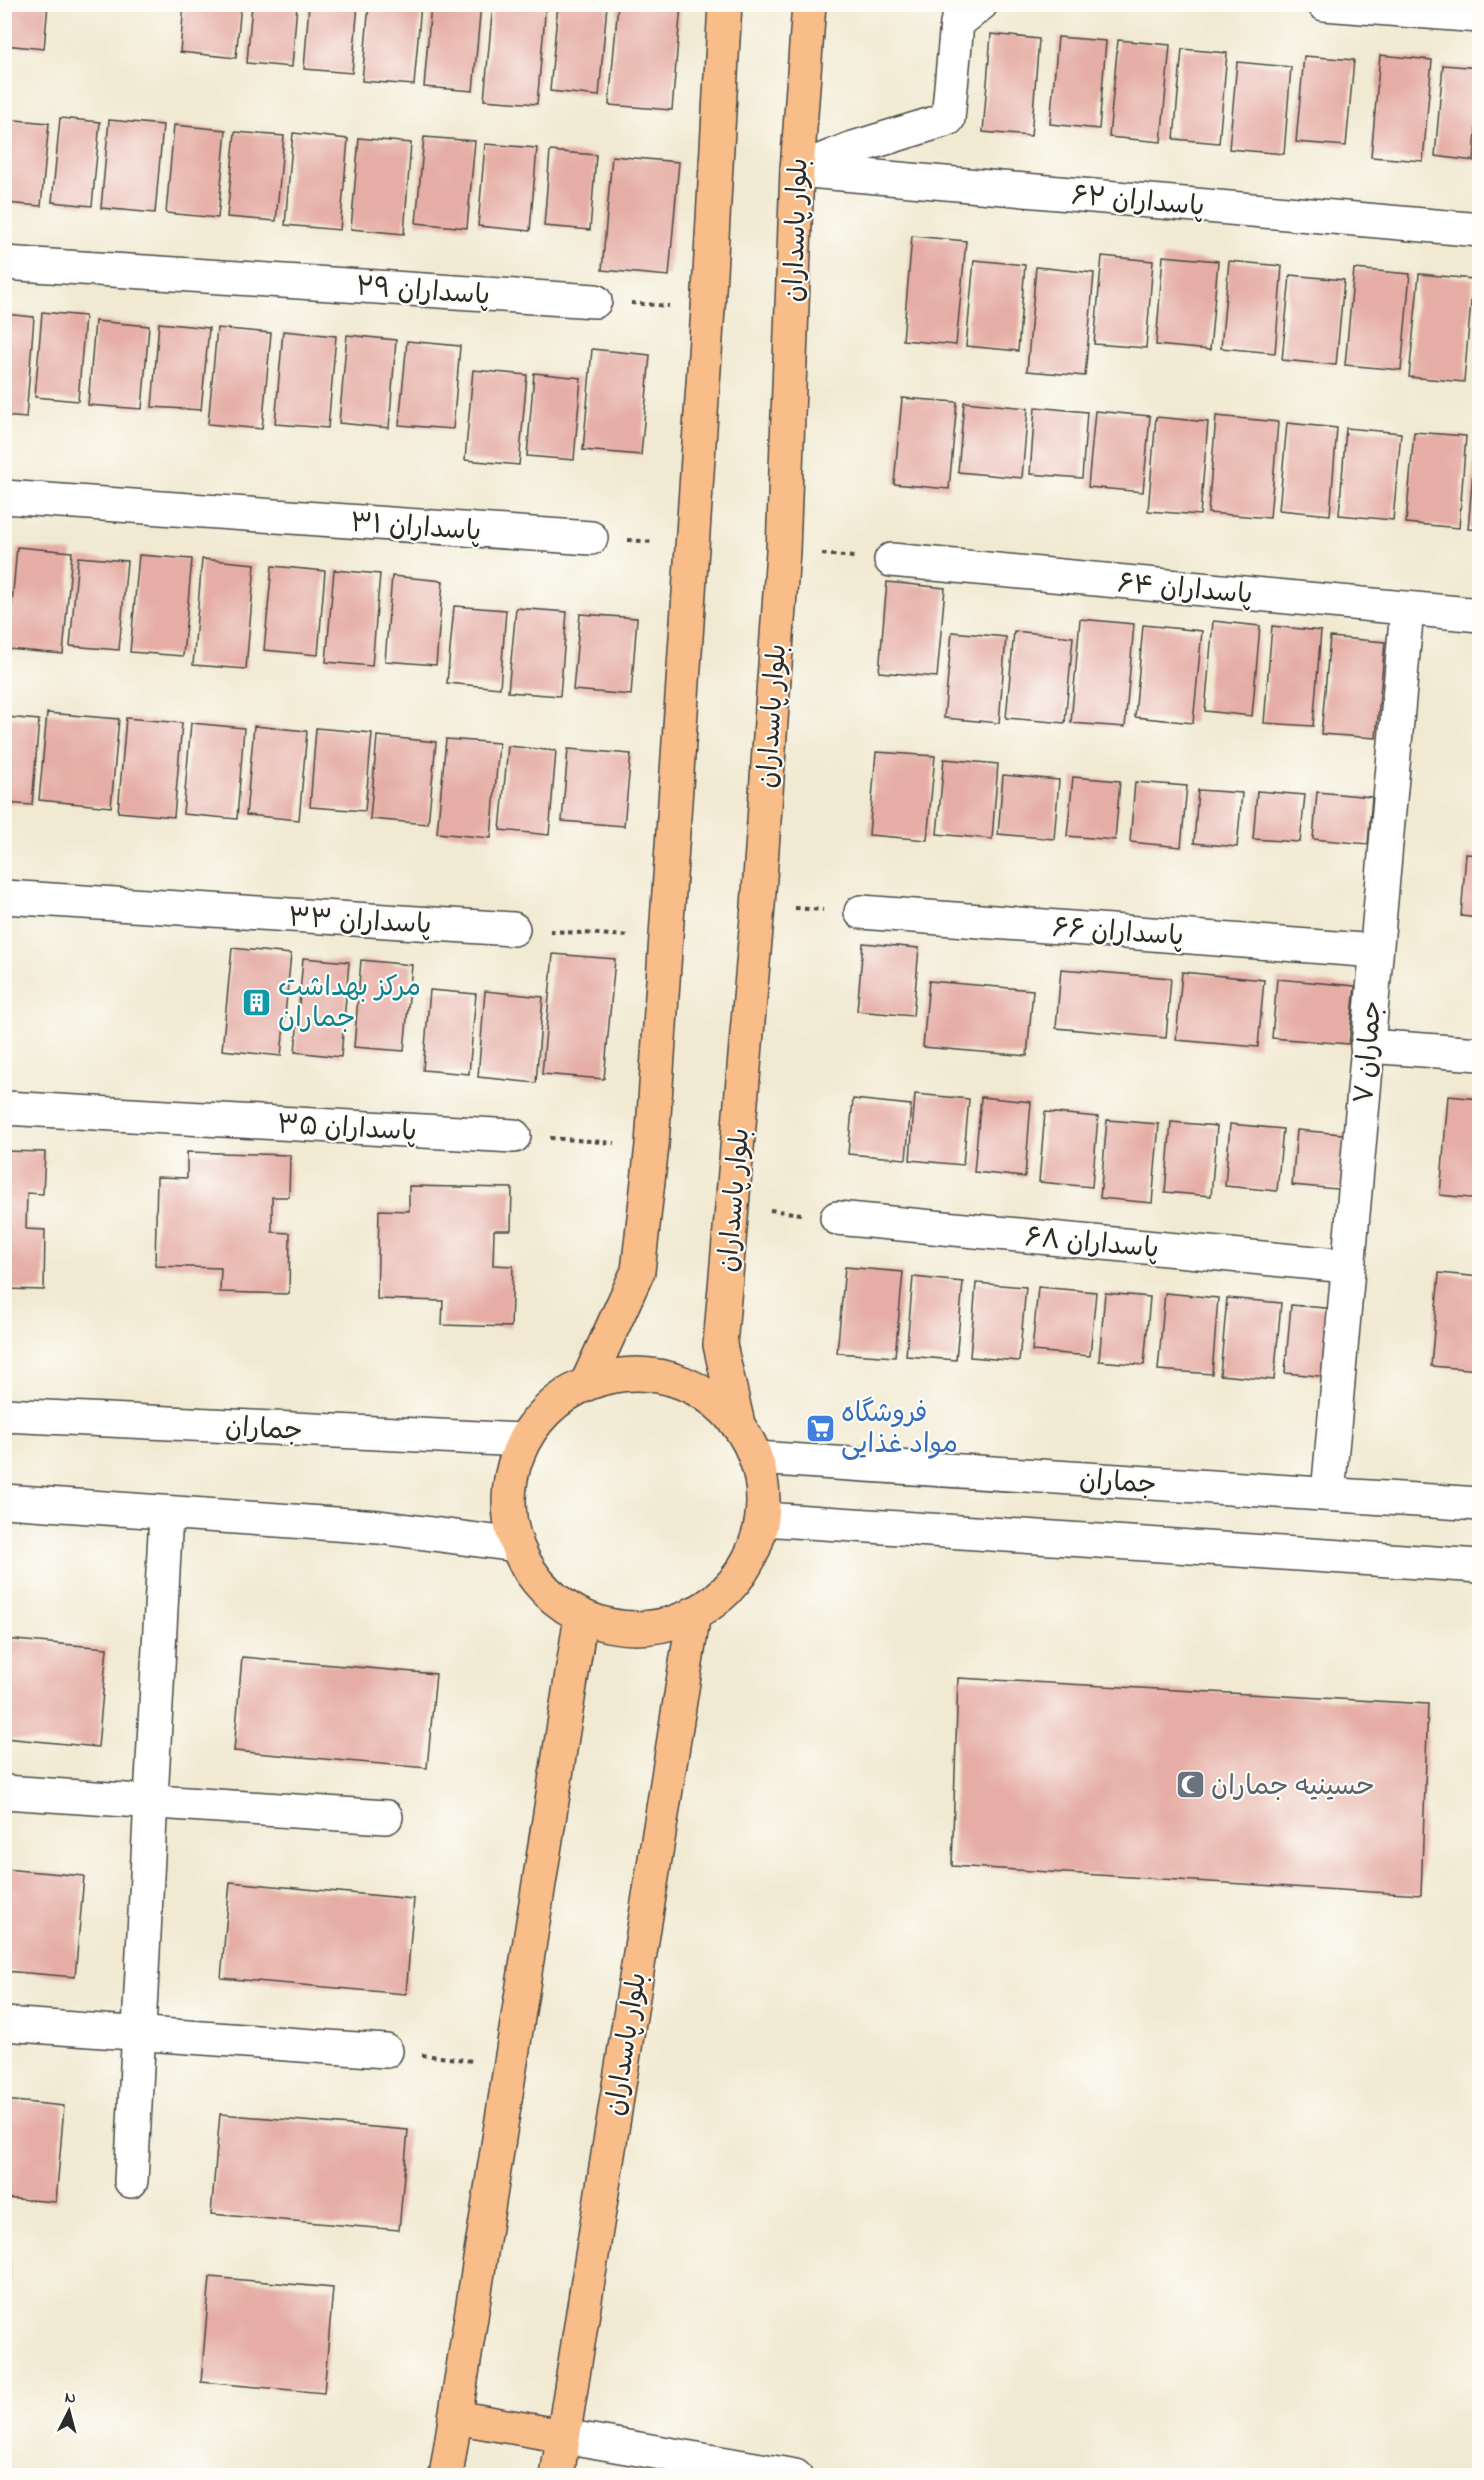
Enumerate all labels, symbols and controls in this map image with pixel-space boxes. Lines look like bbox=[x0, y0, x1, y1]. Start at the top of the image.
street label: بلوار پاسداران bbox=[775, 157, 820, 303]
street label: پاسداران ۶۲ bbox=[1070, 177, 1206, 228]
street label: پاسداران ۲۹ bbox=[354, 268, 491, 317]
street label: پاسداران ۳۱ bbox=[349, 504, 482, 553]
street label: پاسداران ۶۴ bbox=[1116, 565, 1254, 616]
street label: بلوار پاسداران bbox=[749, 643, 798, 790]
street label: پاسداران ۳۳ bbox=[287, 899, 432, 946]
street label: پاسداران ۶۶ bbox=[1051, 909, 1185, 958]
place label: مرکز بهداشت جماران bbox=[278, 969, 421, 1039]
building icon: مرکز بهداشت جماران bbox=[241, 986, 273, 1018]
street label: جماران ۷ bbox=[1346, 999, 1393, 1105]
street label: پاسداران ۳۵ bbox=[276, 1106, 418, 1153]
street label: بلوار پاسداران bbox=[710, 1126, 761, 1274]
street label: پاسداران ۶۸ bbox=[1023, 1219, 1160, 1270]
place label: فروشگاه مواد غذایی bbox=[841, 1395, 958, 1465]
street label: جماران bbox=[224, 1409, 304, 1452]
supermarket icon: فروشگاه مواد غذایی bbox=[804, 1412, 836, 1444]
street label: جماران bbox=[1078, 1461, 1158, 1506]
place label: حسینیه جماران bbox=[1211, 1768, 1375, 1807]
mosque icon: حسینیه جماران bbox=[1174, 1769, 1206, 1801]
street label: بلوار پاسداران bbox=[597, 1970, 658, 2119]
north arrow bbox=[39, 2381, 99, 2441]
text: N bbox=[64, 2386, 77, 2411]

